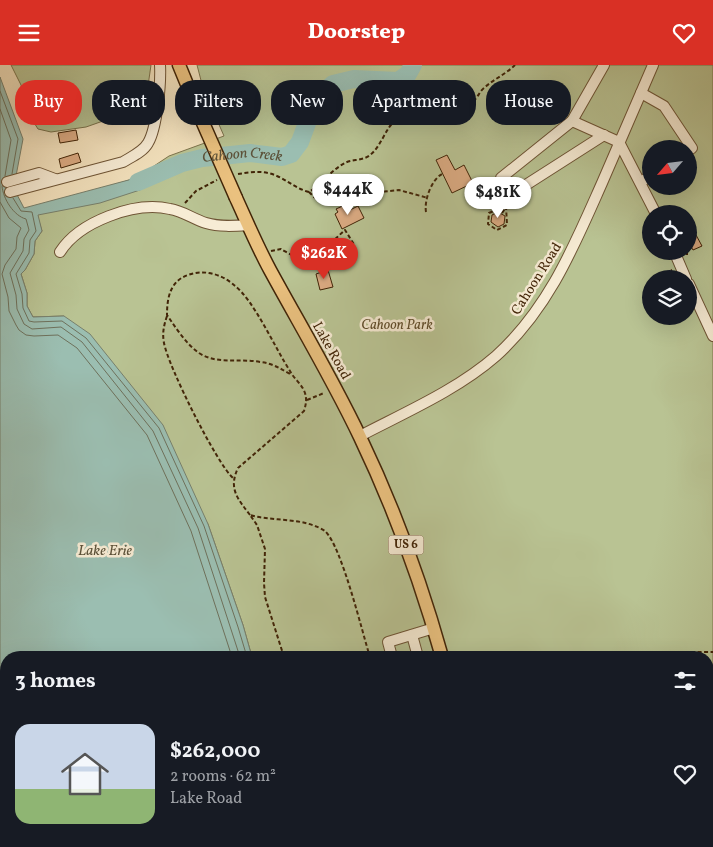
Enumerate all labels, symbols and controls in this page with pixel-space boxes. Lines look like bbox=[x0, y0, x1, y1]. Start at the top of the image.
text: Doorstep bbox=[308, 17, 405, 48]
icon: menu bbox=[15, 19, 43, 47]
icon: heart bbox=[670, 19, 698, 47]
chip: Buy bbox=[15, 80, 82, 125]
chip: Rent bbox=[92, 80, 165, 125]
chip: Filters bbox=[175, 80, 261, 125]
chip: New bbox=[271, 80, 343, 125]
chip: Apartment bbox=[353, 80, 476, 125]
chip: House bbox=[486, 80, 571, 125]
north arrow bbox=[642, 140, 698, 195]
map controls bbox=[642, 140, 697, 325]
water label: Cahoon Creek bbox=[201, 143, 284, 168]
pin: $444K bbox=[313, 173, 383, 216]
pin: $481K bbox=[463, 177, 533, 219]
text: $444K bbox=[323, 179, 373, 201]
text: $481K bbox=[475, 182, 521, 204]
button: locate bbox=[642, 205, 697, 260]
pin: $262K bbox=[289, 237, 359, 280]
street label: Cahoon Road bbox=[507, 239, 567, 319]
text: $262K bbox=[301, 243, 347, 265]
button: layers bbox=[642, 270, 697, 325]
park label: Cahoon Park bbox=[361, 316, 433, 335]
street label: Lake Road bbox=[307, 319, 355, 383]
road number: US 6 bbox=[388, 535, 424, 555]
water label: Lake Erie bbox=[78, 541, 132, 562]
text: 3 homes bbox=[15, 667, 96, 696]
icon: filters bbox=[671, 667, 699, 695]
text: $262,000 bbox=[170, 737, 260, 766]
icon: home bbox=[55, 744, 115, 804]
icon: heart bbox=[671, 760, 699, 788]
text: 2 rooms · 62 m² bbox=[170, 766, 276, 788]
text: Lake Road bbox=[170, 788, 242, 810]

